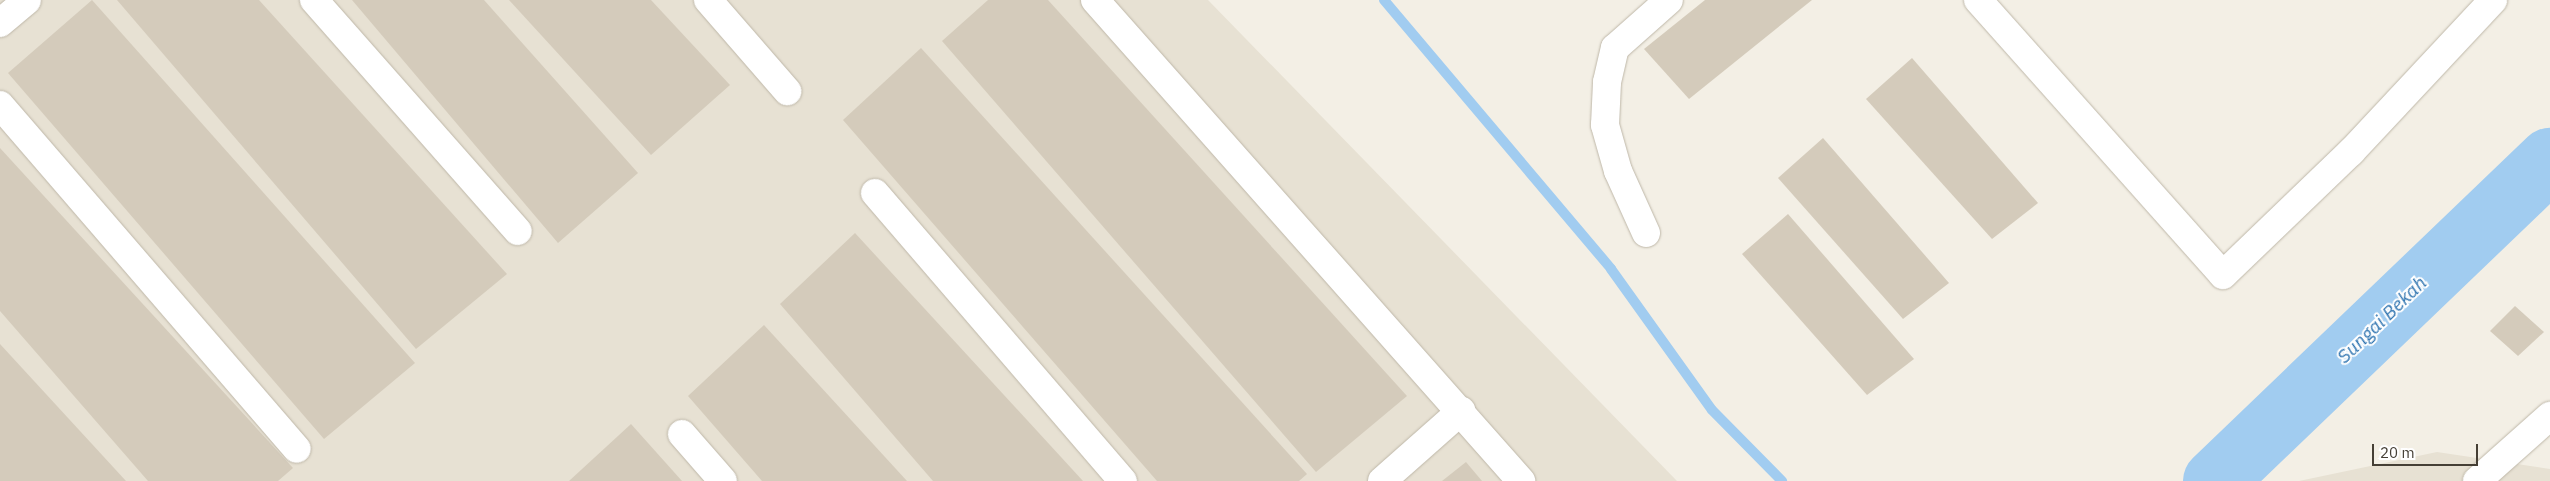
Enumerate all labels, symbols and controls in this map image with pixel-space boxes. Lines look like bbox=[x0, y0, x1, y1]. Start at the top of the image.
water label: Sungai Bekah bbox=[2333, 272, 2431, 368]
scale bar bbox=[2375, 434, 2481, 466]
text: 20 m bbox=[2380, 443, 2415, 462]

